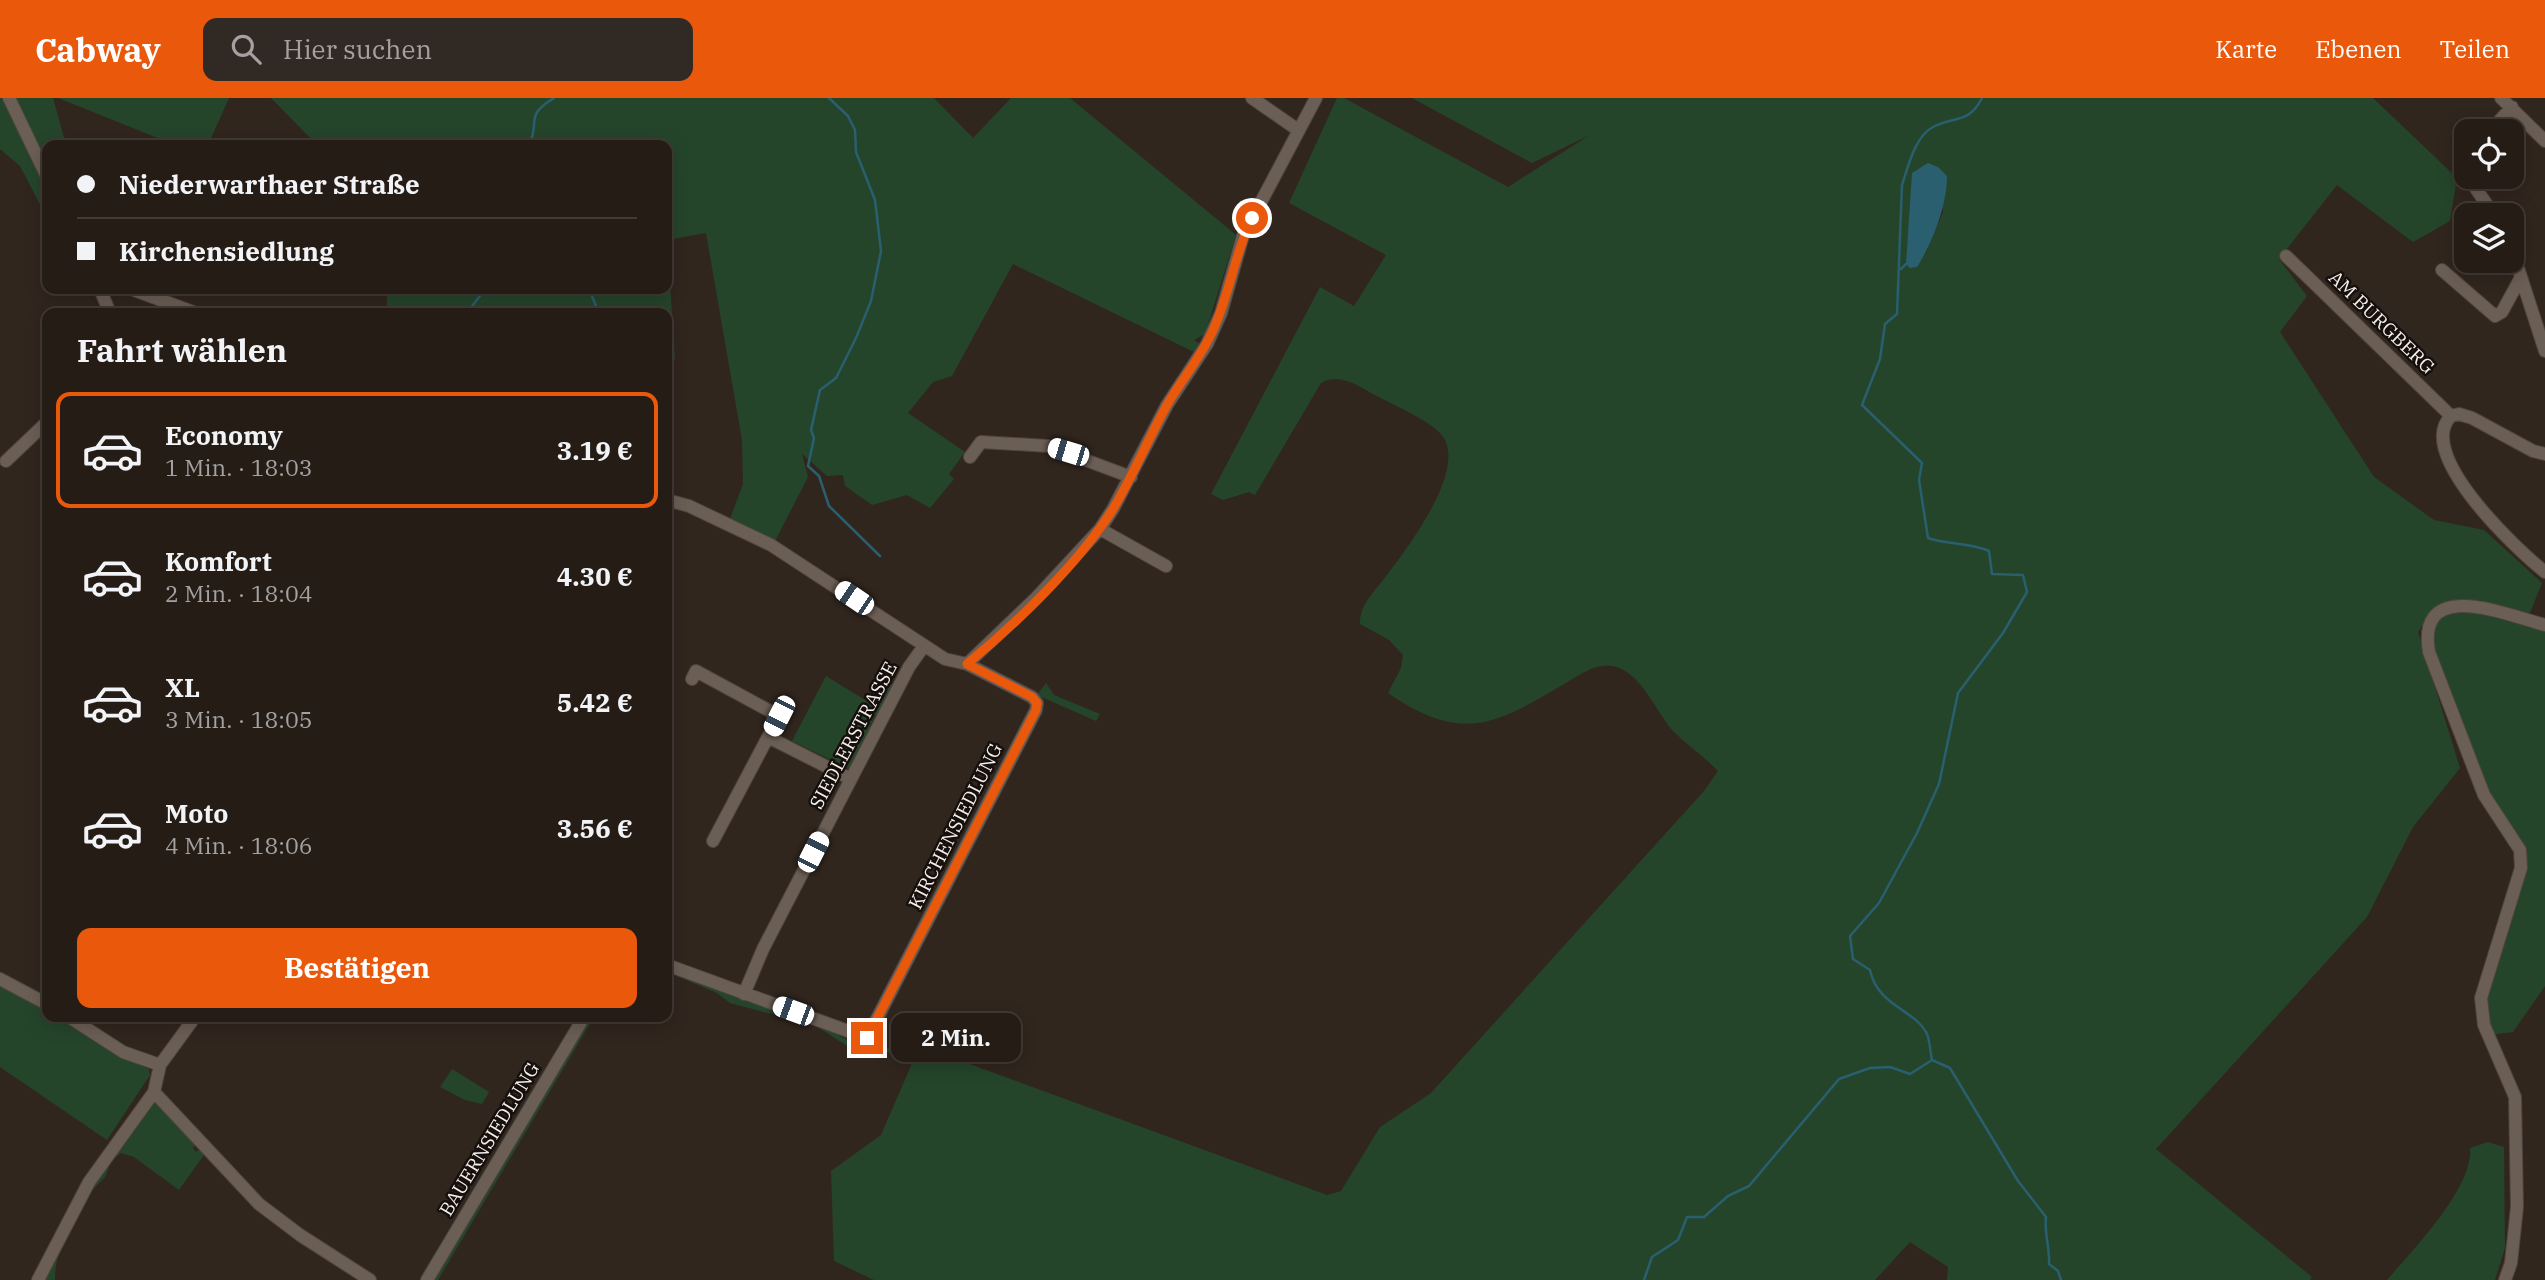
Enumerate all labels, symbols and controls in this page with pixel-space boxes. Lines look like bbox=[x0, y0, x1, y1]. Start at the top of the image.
search box bbox=[203, 18, 693, 81]
text: Cabway bbox=[35, 28, 161, 71]
icon: search bbox=[227, 30, 265, 68]
text: Hier suchen bbox=[283, 32, 432, 66]
text: Karte bbox=[2215, 33, 2277, 65]
text: Ebenen bbox=[2315, 33, 2402, 65]
text: Teilen bbox=[2440, 33, 2510, 65]
map controls bbox=[2454, 119, 2524, 273]
button: locate bbox=[2454, 119, 2524, 189]
text: Niederwarthaer Straße bbox=[119, 167, 420, 201]
route start bbox=[1236, 202, 1268, 234]
button: layers bbox=[2454, 203, 2524, 273]
text: Kirchensiedlung bbox=[119, 234, 334, 268]
street label: AM BURGBERG bbox=[2324, 265, 2440, 379]
text: Fahrt wählen bbox=[77, 329, 287, 371]
text: Economy bbox=[165, 418, 283, 452]
icon: car bbox=[81, 419, 144, 482]
text: 3.19 € bbox=[557, 433, 633, 467]
car bbox=[1045, 436, 1092, 468]
text: 1 Min. · 18:03 bbox=[165, 452, 312, 482]
text: Komfort bbox=[165, 544, 272, 578]
icon: car bbox=[81, 545, 144, 608]
text: 4.30 € bbox=[557, 559, 633, 593]
text: 2 Min. · 18:04 bbox=[165, 578, 312, 608]
car bbox=[831, 578, 878, 618]
street label: SIEDLERSTRASSE bbox=[804, 657, 902, 813]
text: XL bbox=[165, 670, 200, 704]
icon: car bbox=[81, 671, 144, 734]
text: 5.42 € bbox=[557, 685, 633, 719]
car bbox=[761, 693, 798, 739]
text: 3 Min. · 18:05 bbox=[165, 704, 312, 734]
street label: KIRCHENSIEDLUNG bbox=[903, 739, 1007, 913]
text: Moto bbox=[165, 796, 228, 830]
icon: car bbox=[81, 797, 144, 860]
text: 3.56 € bbox=[557, 811, 633, 845]
car bbox=[795, 829, 832, 875]
text: 4 Min. · 18:06 bbox=[165, 830, 312, 860]
button: Bestätigen bbox=[77, 928, 637, 1008]
car bbox=[770, 994, 817, 1028]
callout: 2 Min. bbox=[892, 1014, 1021, 1062]
route end bbox=[851, 1022, 883, 1054]
text: 2 Min. bbox=[921, 1022, 991, 1052]
street label: BAUERNSIEDLUNG bbox=[434, 1058, 544, 1220]

